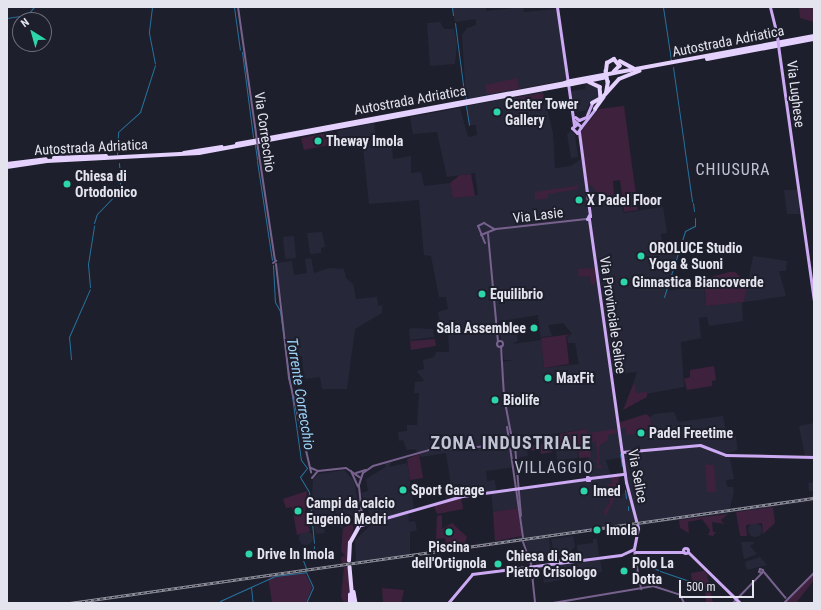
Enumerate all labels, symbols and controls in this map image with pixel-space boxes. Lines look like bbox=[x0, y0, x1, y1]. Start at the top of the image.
north arrow bbox=[12, 12, 52, 52]
text: N bbox=[18, 16, 32, 30]
street label: Autostrada Adriatica bbox=[671, 22, 785, 60]
street label: Via Lughese bbox=[784, 60, 808, 128]
street label: Autostrada Adriatica bbox=[353, 82, 467, 118]
street label: Via Correcchio bbox=[251, 91, 279, 173]
place label: Center Tower Gallery bbox=[505, 96, 579, 128]
marker: Center Tower Gallery bbox=[492, 107, 502, 117]
place label: Theway Imola bbox=[326, 133, 403, 149]
street label: Autostrada Adriatica bbox=[34, 136, 148, 158]
marker: Theway Imola bbox=[313, 136, 323, 146]
district label: CHIUSURA bbox=[696, 160, 770, 180]
place label: Chiesa di Ortodonico bbox=[75, 168, 137, 200]
marker: Chiesa di Ortodonico bbox=[62, 179, 72, 189]
place label: X Padel Floor bbox=[587, 192, 662, 208]
marker: X Padel Floor bbox=[574, 195, 584, 205]
street label: Via Lasie bbox=[512, 204, 564, 226]
place label: OROLUCE Studio Yoga & Suoni bbox=[649, 240, 742, 272]
marker: OROLUCE Studio Yoga & Suoni bbox=[636, 251, 646, 261]
street label: Via Provinciale Selice bbox=[596, 255, 630, 375]
place label: Ginnastica Biancoverde bbox=[632, 274, 764, 290]
marker: Ginnastica Biancoverde bbox=[619, 277, 629, 287]
place label: Equilibrio bbox=[490, 286, 543, 302]
marker: Equilibrio bbox=[477, 289, 487, 299]
place label: Sala Assemblee bbox=[436, 320, 526, 336]
marker: Sala Assemblee bbox=[529, 323, 539, 333]
water label: Torrente Correcchio bbox=[282, 337, 318, 451]
place label: MaxFit bbox=[556, 370, 594, 386]
marker: MaxFit bbox=[543, 373, 553, 383]
place label: Biolife bbox=[503, 392, 540, 408]
marker: Biolife bbox=[490, 395, 500, 405]
place label: Padel Freetime bbox=[649, 425, 733, 441]
marker: Padel Freetime bbox=[636, 428, 646, 438]
district label: ZONA INDUSTRIALE bbox=[430, 432, 592, 454]
street label: Via Selice bbox=[625, 448, 651, 504]
district label: VILLAGGIO bbox=[514, 458, 594, 478]
place label: Sport Garage bbox=[411, 482, 485, 498]
place label: Imed bbox=[593, 483, 621, 499]
marker: Sport Garage bbox=[398, 485, 408, 495]
marker: Imed bbox=[578, 485, 590, 497]
place label: Campi da calcio Eugenio Medri bbox=[306, 495, 395, 528]
marker: Campi da calcio Eugenio Medri bbox=[293, 506, 303, 516]
place label: Imola bbox=[606, 522, 637, 538]
marker: Imola bbox=[591, 524, 603, 536]
marker: Piscina dell'Ortignola bbox=[444, 527, 454, 537]
place label: Piscina dell'Ortignola bbox=[411, 539, 487, 572]
place label: Drive In Imola bbox=[257, 546, 334, 562]
place label: Chiesa di San Pietro Crisologo bbox=[506, 548, 597, 580]
marker: Drive In Imola bbox=[244, 549, 254, 559]
place label: Polo La Dotta bbox=[632, 555, 674, 588]
marker: Chiesa di San Pietro Crisologo bbox=[493, 559, 503, 569]
marker: Polo La Dotta bbox=[619, 566, 629, 576]
scale bar bbox=[681, 572, 756, 598]
text: 500 m bbox=[686, 580, 716, 594]

